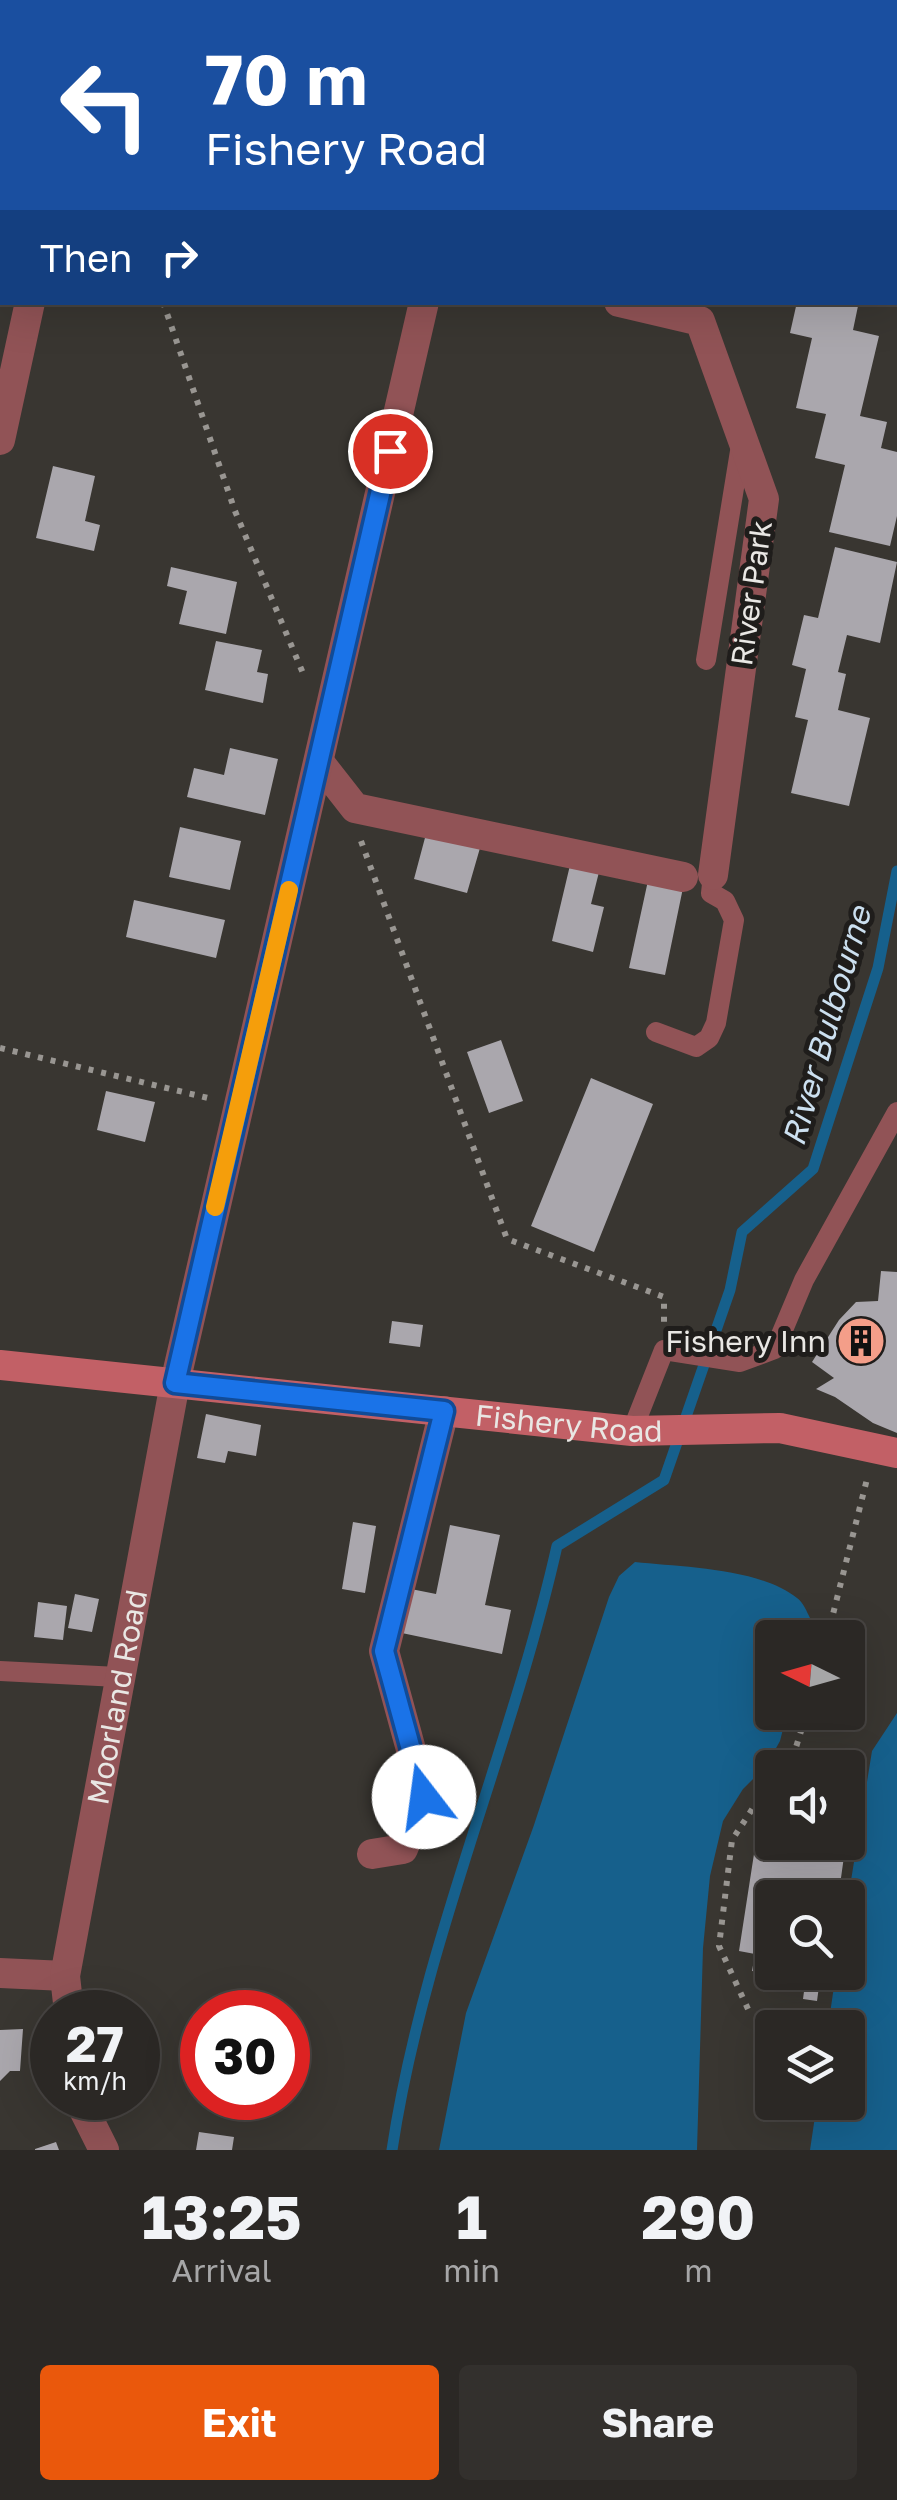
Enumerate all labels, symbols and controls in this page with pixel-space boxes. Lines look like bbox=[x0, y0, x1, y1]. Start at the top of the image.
text: 70 m bbox=[205, 36, 367, 120]
icon: left bbox=[40, 40, 170, 170]
text: Fishery Road bbox=[205, 121, 487, 175]
icon: right bbox=[152, 230, 207, 285]
text: Then bbox=[40, 235, 132, 280]
pin bbox=[348, 409, 433, 494]
icon: arrive bbox=[363, 424, 418, 479]
street label: River Park bbox=[723, 518, 779, 668]
water label: River Bulbourne bbox=[774, 900, 879, 1150]
building icon: Fishery Inn bbox=[835, 1315, 887, 1367]
place label: Fishery Inn bbox=[665, 1323, 826, 1359]
street label: Fishery Road bbox=[473, 1397, 663, 1449]
street label: Moorland Road bbox=[79, 1587, 154, 1807]
north arrow bbox=[755, 1620, 865, 1730]
map controls bbox=[755, 1620, 865, 2120]
position arrow bbox=[372, 1745, 476, 1849]
button: sound bbox=[755, 1750, 865, 1860]
button: search bbox=[755, 1880, 865, 1990]
speed limit sign: 30 bbox=[180, 1990, 310, 2120]
button: layers bbox=[755, 2010, 865, 2120]
text: 27 bbox=[66, 2013, 124, 2073]
text: km/h bbox=[63, 2065, 127, 2096]
text: 13:25 bbox=[142, 2180, 302, 2252]
text: 1 bbox=[456, 2180, 487, 2252]
text: 290 bbox=[642, 2180, 755, 2252]
text: Arrival bbox=[172, 2251, 272, 2289]
text: min bbox=[443, 2251, 500, 2289]
text: m bbox=[684, 2251, 713, 2289]
button: Exit bbox=[40, 2365, 439, 2480]
button: Share bbox=[459, 2365, 857, 2480]

